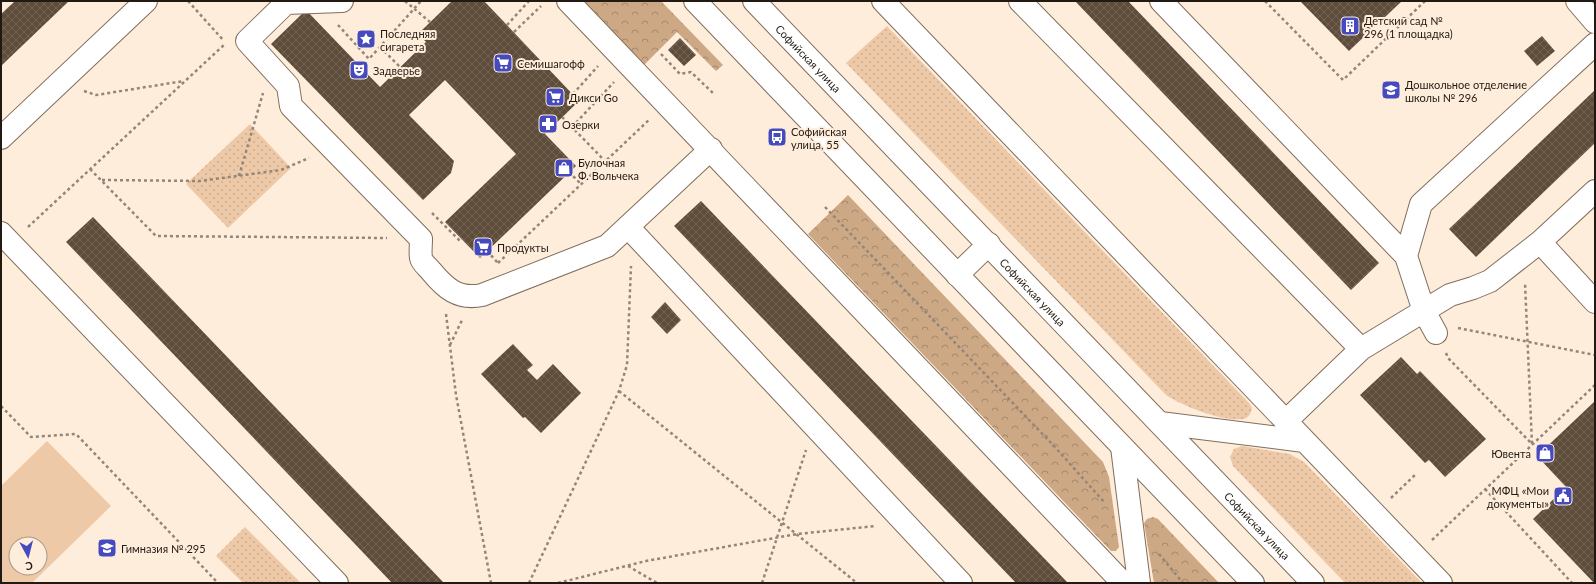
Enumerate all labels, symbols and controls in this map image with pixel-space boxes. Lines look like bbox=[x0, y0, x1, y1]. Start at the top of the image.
place label: Детский сад № 296 (1 площадка) bbox=[1364, 14, 1453, 40]
building icon: Детский сад № 296 (1 площадка) bbox=[1339, 15, 1361, 37]
street label: Софийская улица bbox=[773, 21, 844, 94]
place label: Последняя сигарета bbox=[380, 27, 435, 53]
place icon: Последняя сигарета bbox=[355, 28, 377, 50]
supermarket icon: Семишагофф bbox=[492, 52, 514, 74]
place label: Семишагофф bbox=[517, 57, 585, 70]
theatre icon: Задверье bbox=[348, 59, 370, 81]
place label: Задверье bbox=[373, 64, 420, 77]
place label: Дошкольное отделение школы № 296 bbox=[1405, 78, 1527, 104]
school or university icon: Дошкольное отделение школы № 296 bbox=[1380, 79, 1402, 101]
supermarket icon: Дикси Go bbox=[544, 86, 566, 108]
place label: Дикси Go bbox=[569, 91, 618, 104]
pharmacy icon: Озерки bbox=[537, 113, 559, 135]
place label: Озерки bbox=[562, 118, 600, 131]
place label: Софийская улица, 55 bbox=[791, 125, 847, 151]
bus stop icon: Софийская улица, 55 bbox=[766, 126, 788, 148]
place label: Булочная Ф. Вольчека bbox=[578, 156, 639, 182]
shop icon: Булочная Ф. Вольчека bbox=[553, 157, 575, 179]
supermarket icon: Продукты bbox=[472, 236, 494, 258]
place label: Продукты bbox=[497, 241, 549, 254]
street label: Софийская улица bbox=[998, 255, 1069, 328]
shop icon: Ювента bbox=[1534, 442, 1556, 464]
place label: Ювента bbox=[1491, 447, 1531, 460]
place label: МФЦ «Мои документы» bbox=[1487, 484, 1549, 510]
public building icon: МФЦ «Мои документы» bbox=[1552, 485, 1574, 507]
street label: Софийская улица bbox=[1222, 489, 1293, 562]
north arrow bbox=[8, 536, 48, 576]
school or university icon: Гимназия № 295 bbox=[96, 537, 118, 559]
place label: Гимназия № 295 bbox=[121, 542, 206, 555]
text: С bbox=[24, 560, 34, 573]

